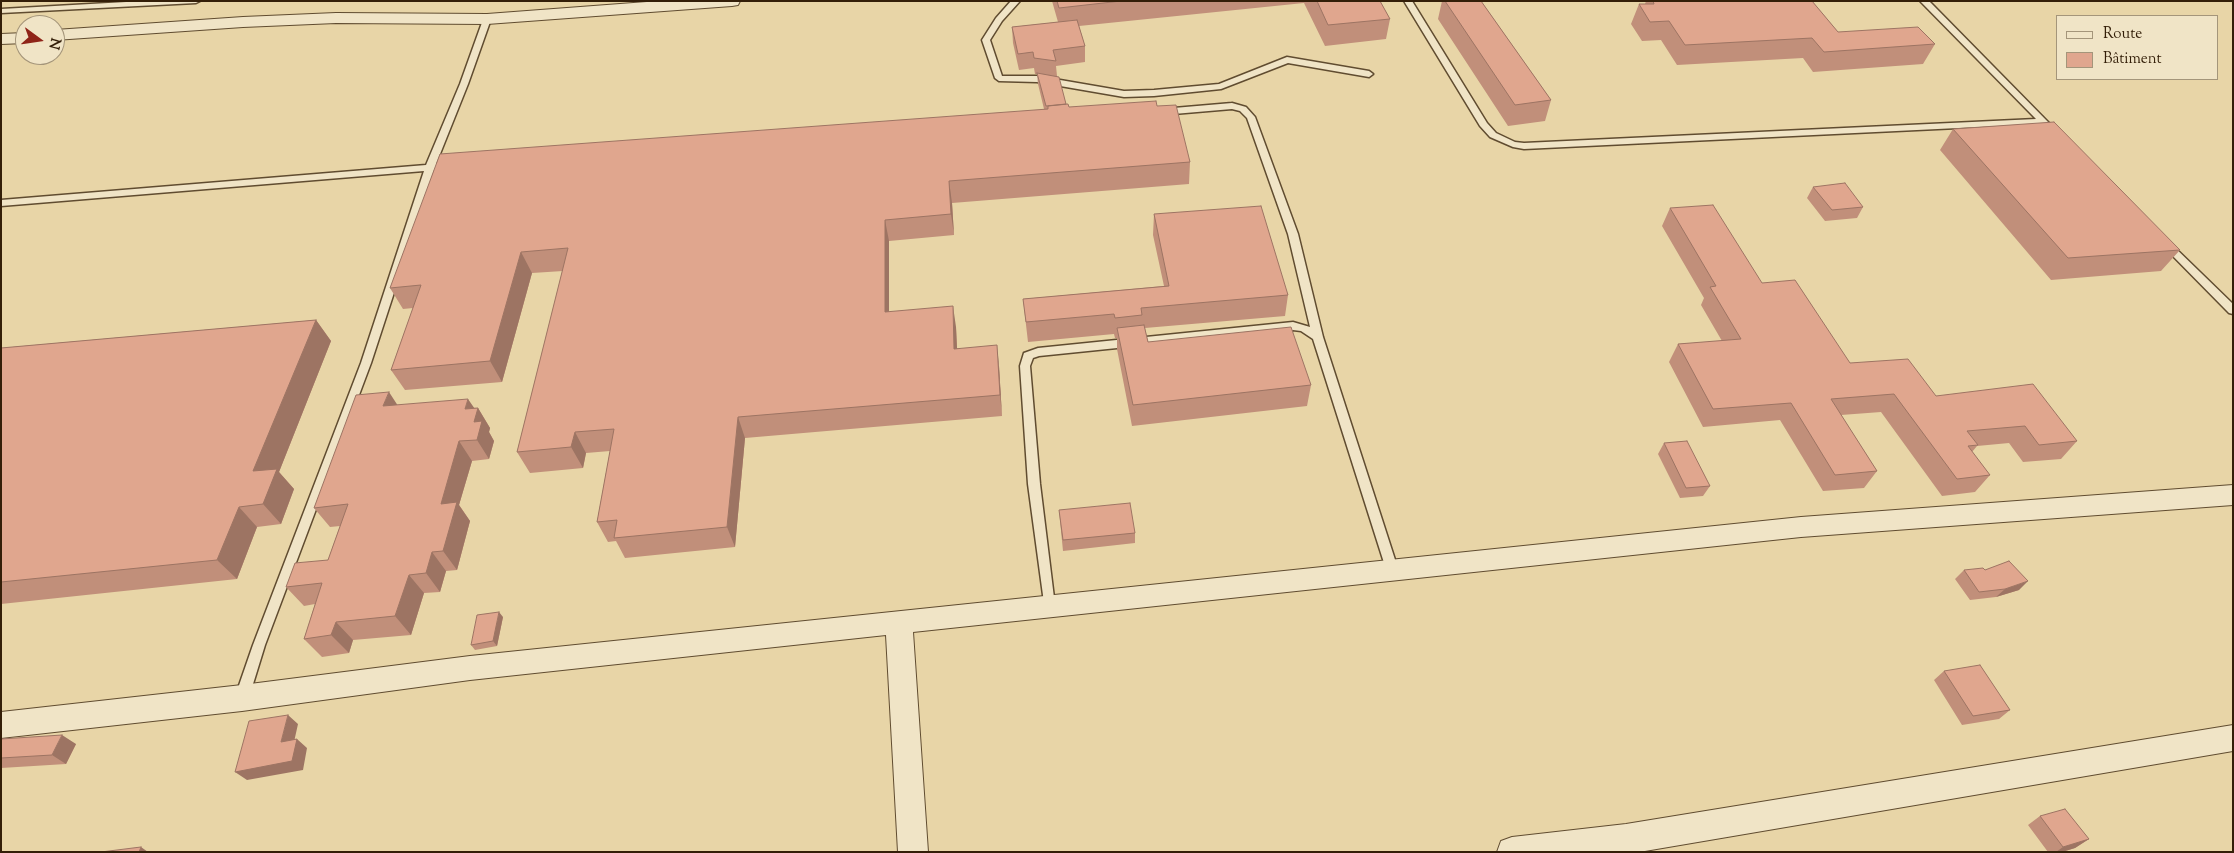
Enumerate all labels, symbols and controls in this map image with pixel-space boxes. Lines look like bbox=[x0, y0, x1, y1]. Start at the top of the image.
north arrow bbox=[15, 15, 65, 65]
legend bbox=[2056, 15, 2219, 80]
text: Route bbox=[2103, 24, 2142, 45]
text: N bbox=[43, 36, 65, 51]
text: Bâtiment bbox=[2103, 49, 2162, 70]

